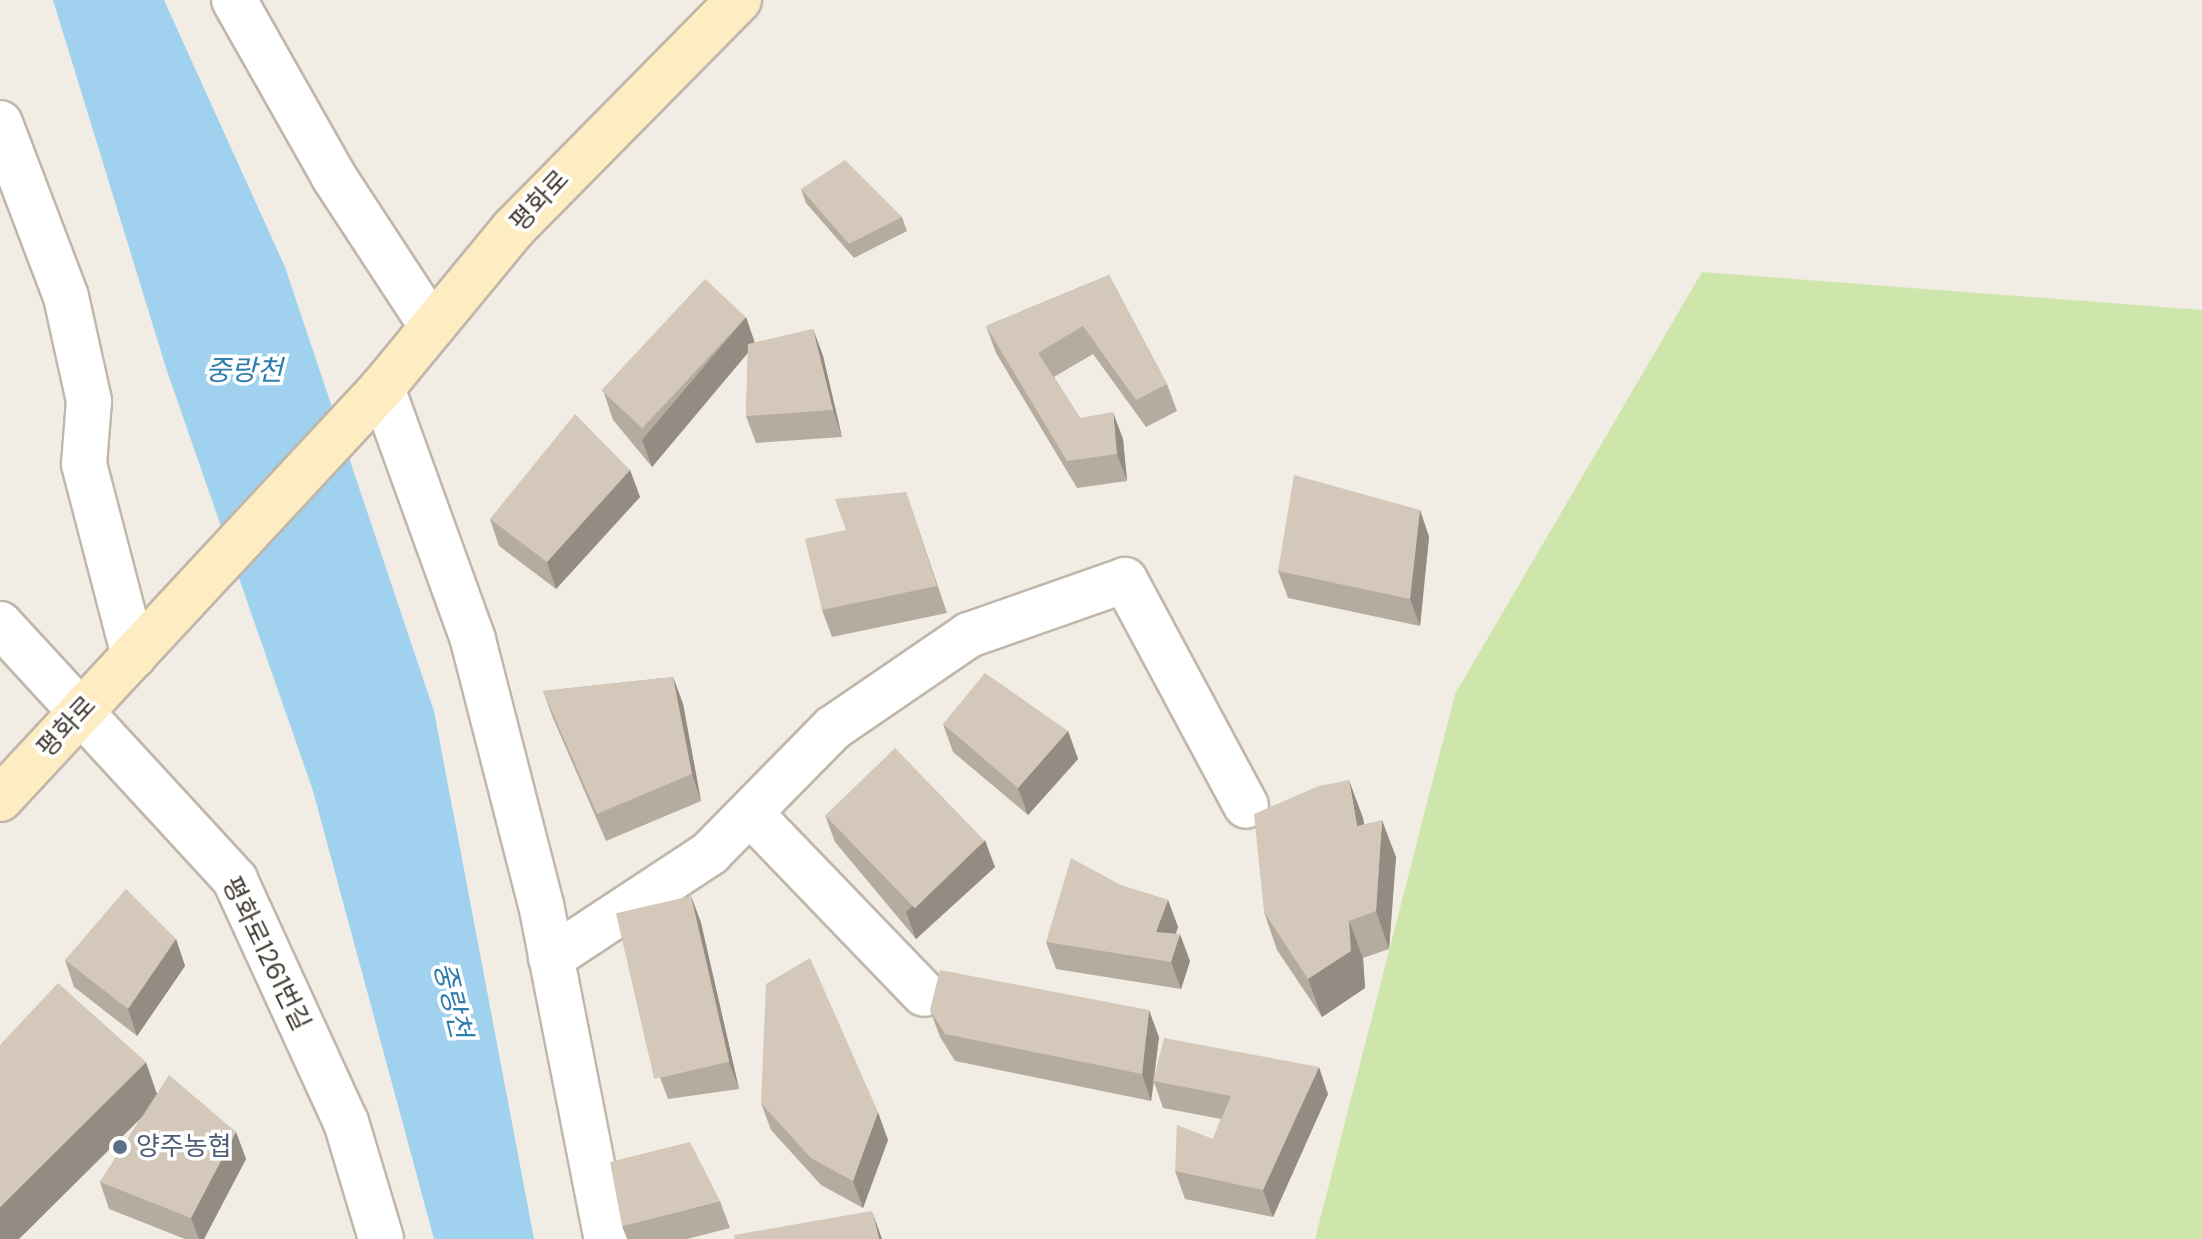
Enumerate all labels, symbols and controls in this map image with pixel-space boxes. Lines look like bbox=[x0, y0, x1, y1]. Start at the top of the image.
street label: 평화로 bbox=[504, 164, 576, 238]
water label: 중랑천 bbox=[205, 354, 283, 388]
street label: 평화로 bbox=[31, 690, 103, 764]
street label: 평화로1261번길 bbox=[215, 872, 317, 1036]
water label: 중랑천 bbox=[426, 958, 478, 1042]
place label: 양주농협 bbox=[136, 1131, 232, 1163]
marker: 양주농협 bbox=[111, 1138, 129, 1156]

